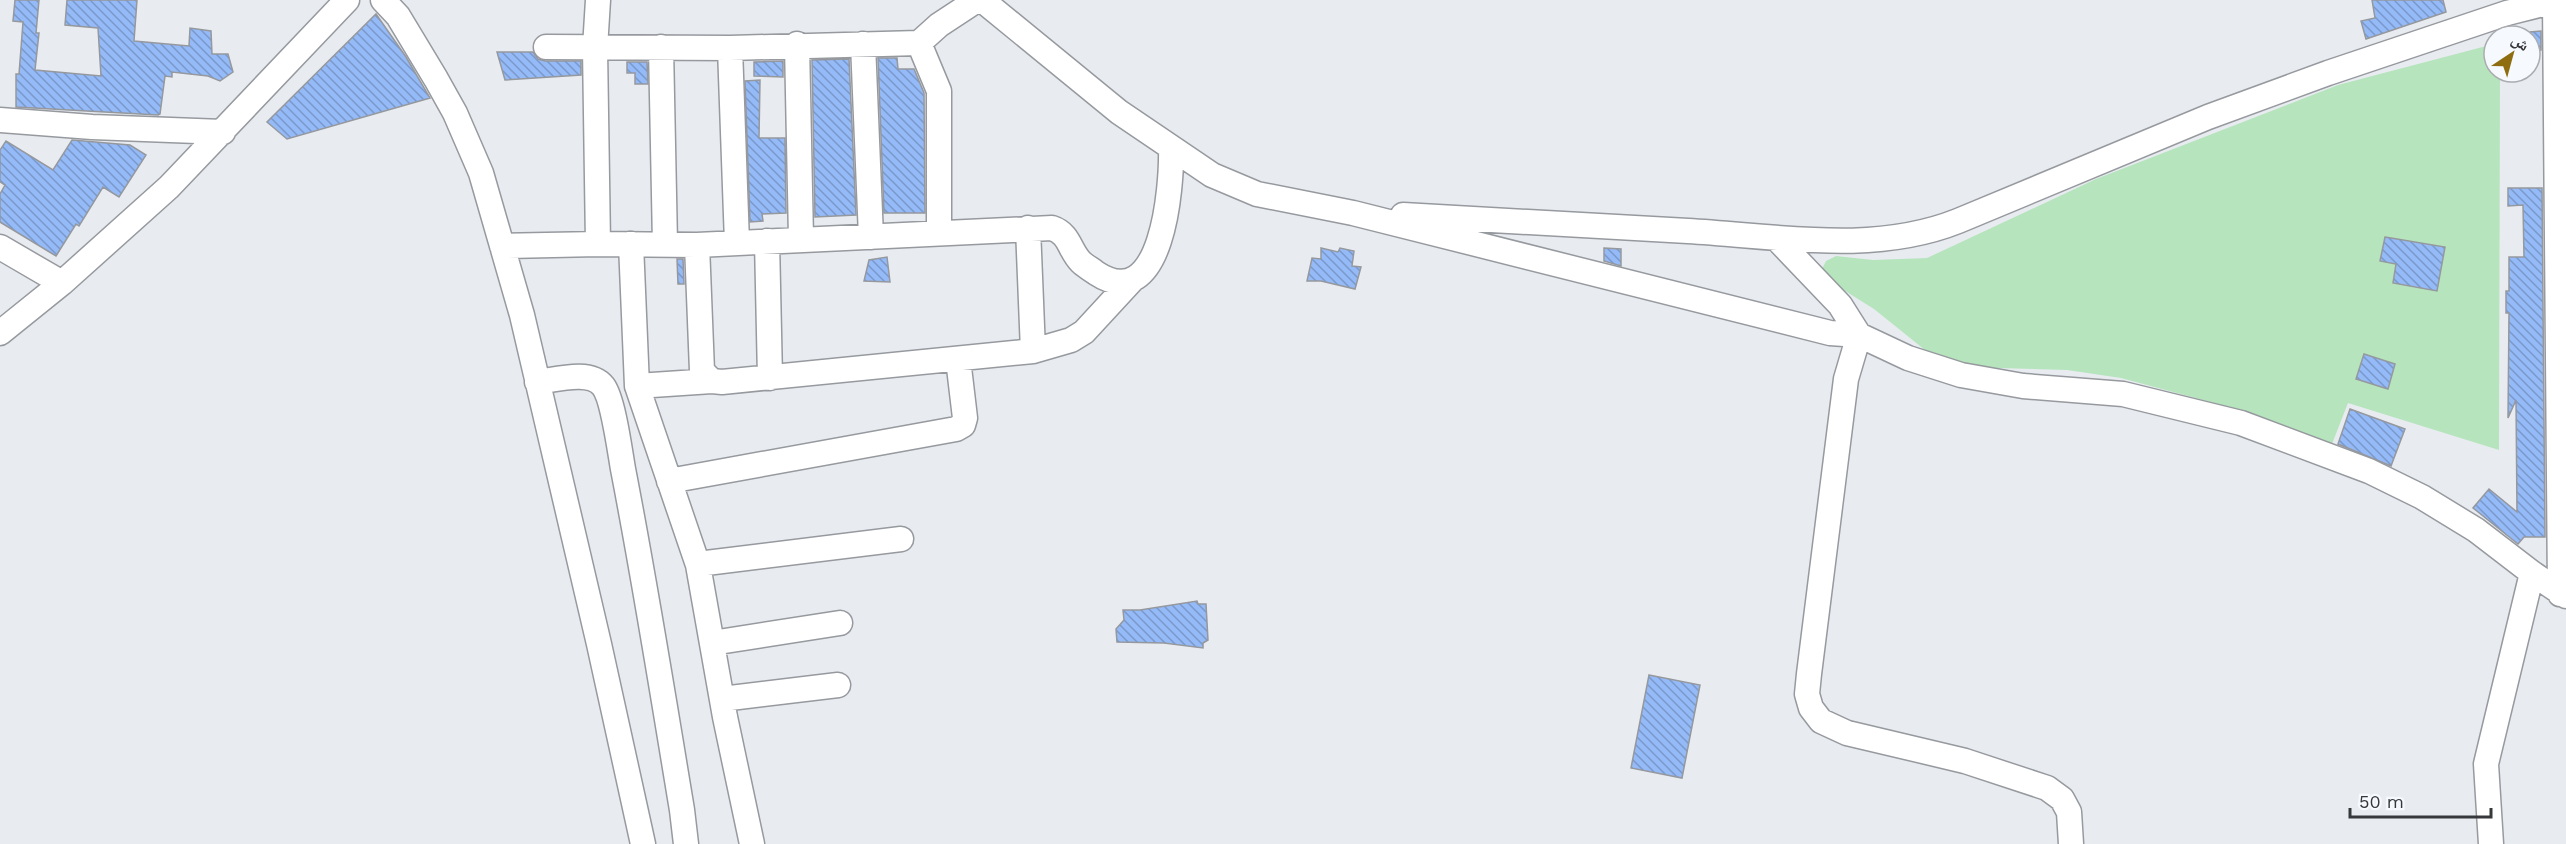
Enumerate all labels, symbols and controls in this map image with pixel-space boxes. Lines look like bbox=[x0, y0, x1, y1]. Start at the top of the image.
north arrow bbox=[2482, 24, 2542, 84]
text: ش bbox=[2508, 30, 2533, 55]
scale bar bbox=[2350, 781, 2491, 819]
text: 50 m bbox=[2359, 791, 2404, 812]

